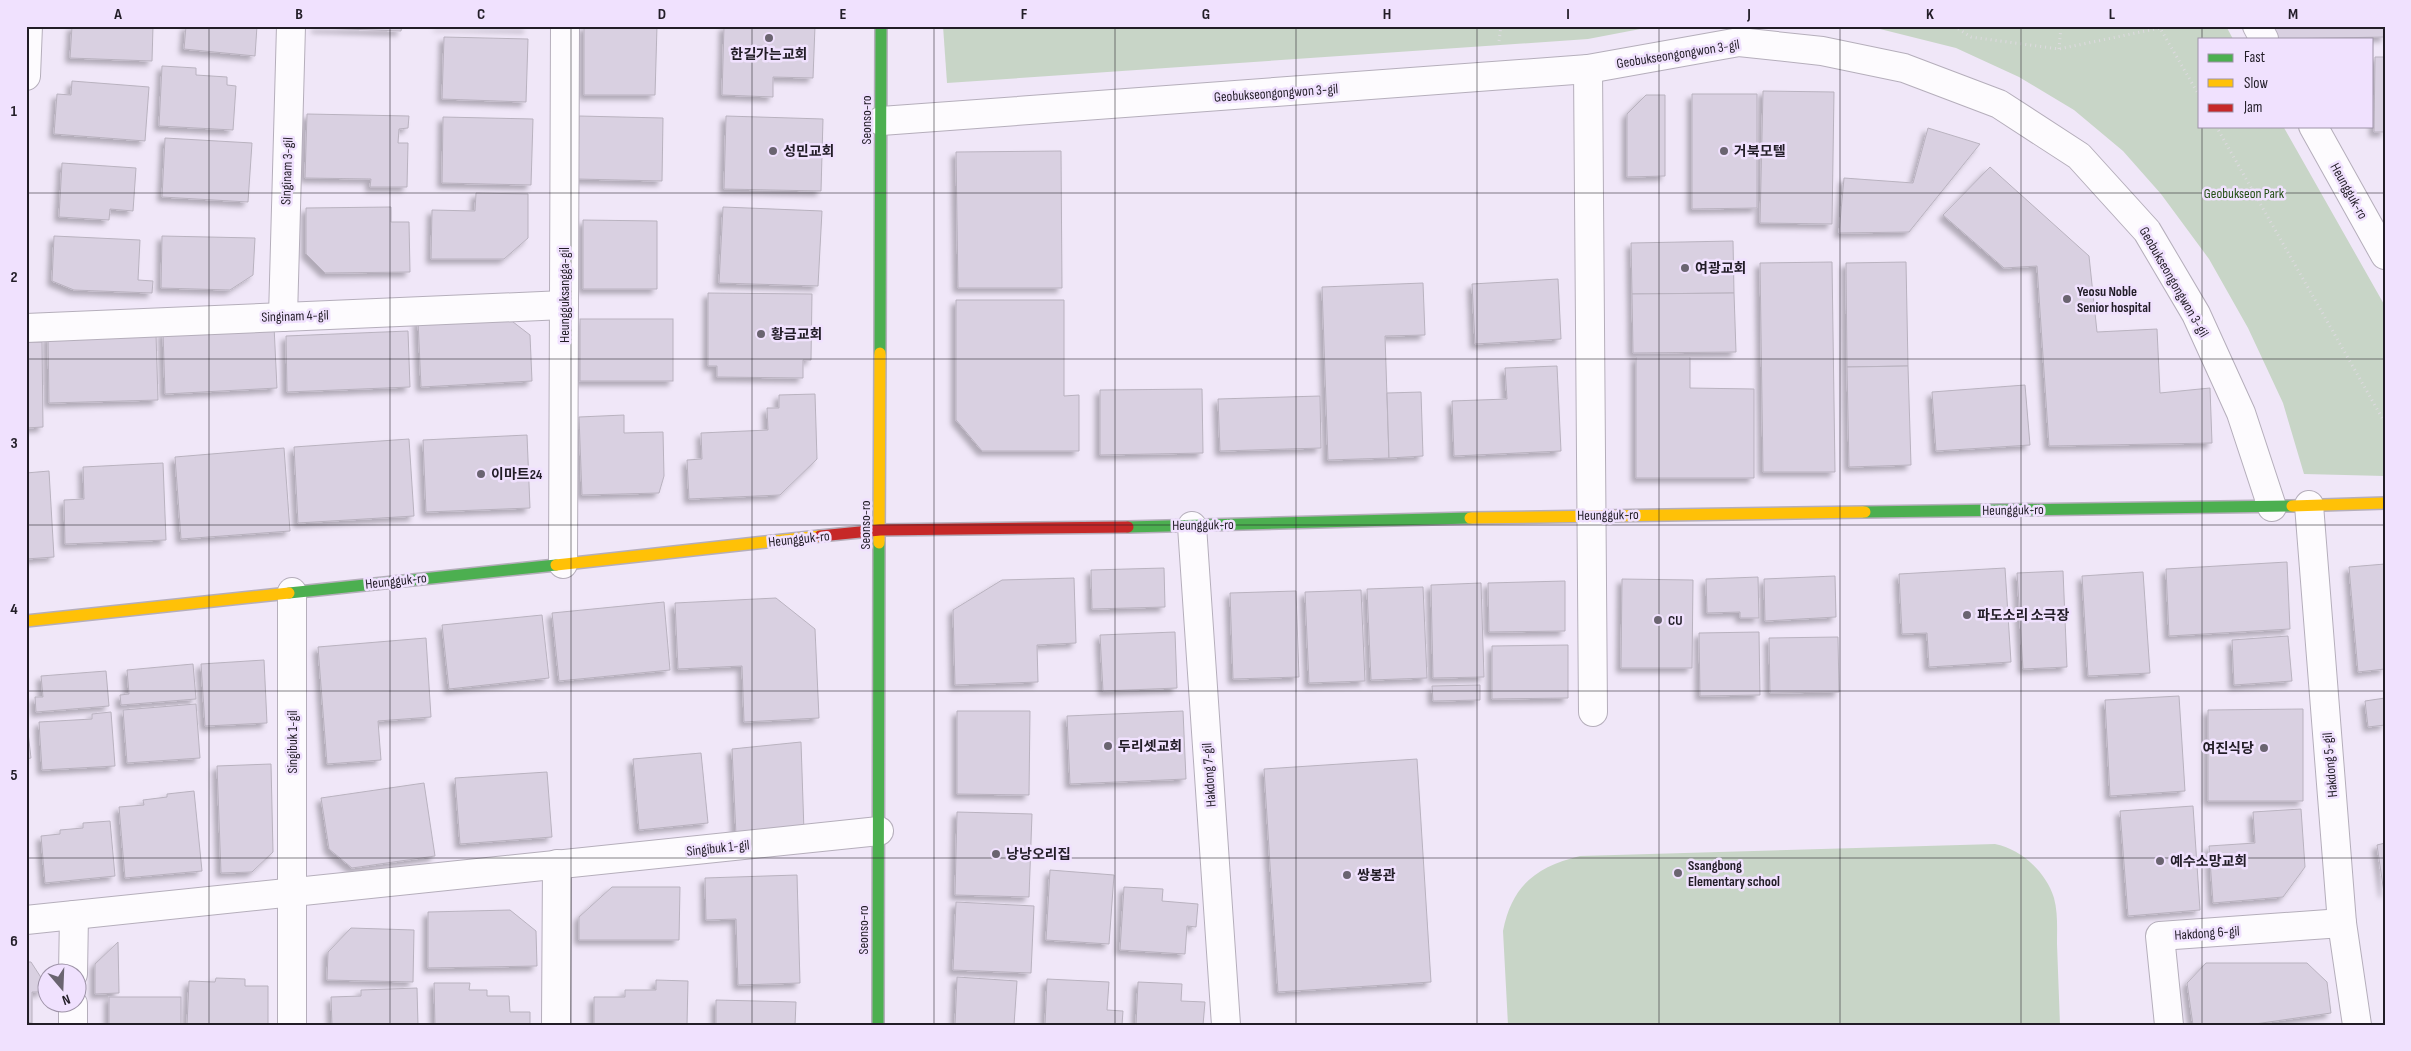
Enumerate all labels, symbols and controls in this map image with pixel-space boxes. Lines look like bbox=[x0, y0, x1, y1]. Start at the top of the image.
text: A bbox=[113, 5, 122, 24]
text: B bbox=[295, 5, 303, 24]
text: C bbox=[477, 5, 485, 24]
text: D bbox=[658, 5, 666, 24]
text: E bbox=[840, 5, 847, 24]
text: F bbox=[1021, 5, 1028, 24]
text: G bbox=[1202, 5, 1210, 24]
text: H bbox=[1383, 5, 1391, 24]
text: I bbox=[1566, 5, 1570, 24]
text: J bbox=[1746, 5, 1751, 24]
text: K bbox=[1926, 5, 1934, 24]
text: L bbox=[2109, 5, 2116, 24]
text: M bbox=[2288, 5, 2298, 24]
marker: 한길가는교회 bbox=[763, 32, 775, 44]
street label: Geobukseongongwon 3-gil bbox=[1615, 36, 1741, 72]
legend bbox=[2198, 38, 2374, 128]
place label: 한길가는교회 bbox=[730, 46, 808, 63]
text: Fast bbox=[2244, 48, 2266, 67]
text: Slow bbox=[2244, 74, 2268, 93]
street label: Geobukseongongwon 3-gil bbox=[1213, 80, 1339, 106]
street label: Seonso-ro bbox=[858, 95, 875, 145]
text: Jam bbox=[2243, 98, 2262, 117]
text: 1 bbox=[11, 102, 18, 121]
street label: Singinam 3-gil bbox=[277, 137, 297, 205]
place label: 성민교회 bbox=[783, 143, 835, 160]
place label: 거북모텔 bbox=[1734, 143, 1786, 160]
marker: 성민교회 bbox=[767, 145, 779, 157]
marker: 거북모텔 bbox=[1718, 145, 1730, 157]
street label: Heungguk-ro bbox=[2327, 160, 2371, 222]
park label: Geobukseon Park bbox=[2204, 185, 2285, 202]
street label: Geobukseongongwon 3-gil bbox=[2136, 224, 2212, 340]
street label: Heungguksangga-gil bbox=[556, 247, 573, 343]
place label: 여광교회 bbox=[1695, 260, 1747, 277]
marker: 여광교회 bbox=[1679, 262, 1691, 274]
text: 2 bbox=[10, 268, 18, 287]
place label: Yeosu Noble Senior hospital bbox=[2077, 283, 2151, 316]
marker: Yeosu Noble Senior hospital bbox=[2061, 293, 2073, 305]
street label: Singinam 4-gil bbox=[261, 306, 329, 326]
place label: 황금교회 bbox=[771, 326, 823, 343]
marker: 황금교회 bbox=[755, 328, 767, 340]
text: 3 bbox=[10, 434, 18, 453]
place label: 이마트24 bbox=[491, 466, 543, 483]
marker: 이마트24 bbox=[475, 468, 487, 480]
street label: Seonso-ro bbox=[857, 500, 874, 550]
street label: Heungguk-ro bbox=[1982, 501, 2044, 519]
street label: Heungguk-ro bbox=[1577, 506, 1639, 524]
street label: Heungguk-ro bbox=[1172, 516, 1234, 534]
street label: Heungguk-ro bbox=[767, 527, 831, 551]
street label: Heungguk-ro bbox=[364, 569, 428, 593]
text: 4 bbox=[10, 600, 18, 619]
place label: 파도소리 소극장 bbox=[1977, 607, 2069, 624]
marker: 파도소리 소극장 bbox=[1961, 609, 1973, 621]
place label: CU bbox=[1668, 612, 1682, 629]
marker: CU bbox=[1652, 614, 1664, 626]
street label: Singibuk 1-gil bbox=[284, 710, 301, 774]
street label: Hakdong 5-gil bbox=[2319, 732, 2341, 798]
place label: 두리셋교회 bbox=[1118, 738, 1182, 755]
marker: 두리셋교회 bbox=[1102, 740, 1114, 752]
place label: 여진식당 bbox=[2202, 740, 2254, 757]
street label: Hakdong 7-gil bbox=[1198, 742, 1220, 808]
marker: 여진식당 bbox=[2258, 742, 2270, 754]
text: 5 bbox=[10, 766, 18, 785]
street label: Singibuk 1-gil bbox=[686, 836, 750, 860]
place label: 낭낭오리집 bbox=[1006, 846, 1070, 863]
marker: 낭낭오리집 bbox=[990, 848, 1002, 860]
place label: 예수소망교회 bbox=[2170, 853, 2247, 870]
marker: 예수소망교회 bbox=[2154, 855, 2166, 867]
place label: Ssangbong Elementary school bbox=[1688, 857, 1780, 890]
place label: 쌍봉관 bbox=[1357, 867, 1396, 884]
marker: Ssangbong Elementary school bbox=[1672, 867, 1684, 879]
marker: 쌍봉관 bbox=[1341, 869, 1353, 881]
street label: Seonso-ro bbox=[855, 905, 872, 955]
street label: Hakdong 6-gil bbox=[2174, 922, 2240, 944]
text: 6 bbox=[10, 932, 18, 951]
north arrow bbox=[38, 964, 88, 1014]
text: N bbox=[60, 991, 72, 1009]

